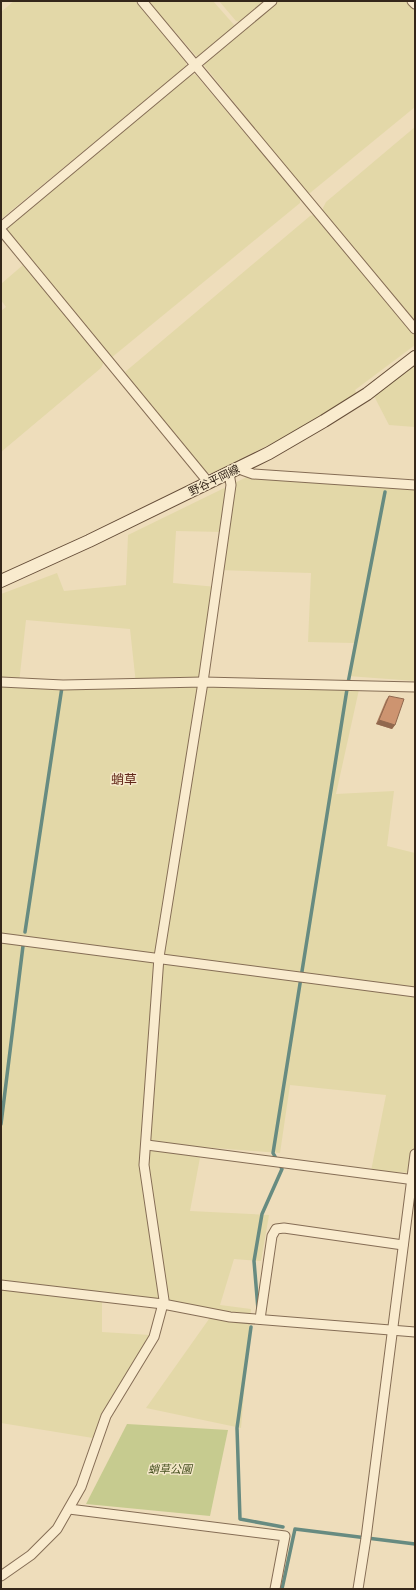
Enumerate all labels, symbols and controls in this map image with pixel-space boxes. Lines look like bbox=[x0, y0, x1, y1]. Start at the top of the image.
street label: 野谷平岡線 bbox=[186, 462, 242, 498]
district label: 蛸草 bbox=[111, 771, 137, 788]
park label: 蛸草公園 bbox=[148, 1462, 194, 1476]

